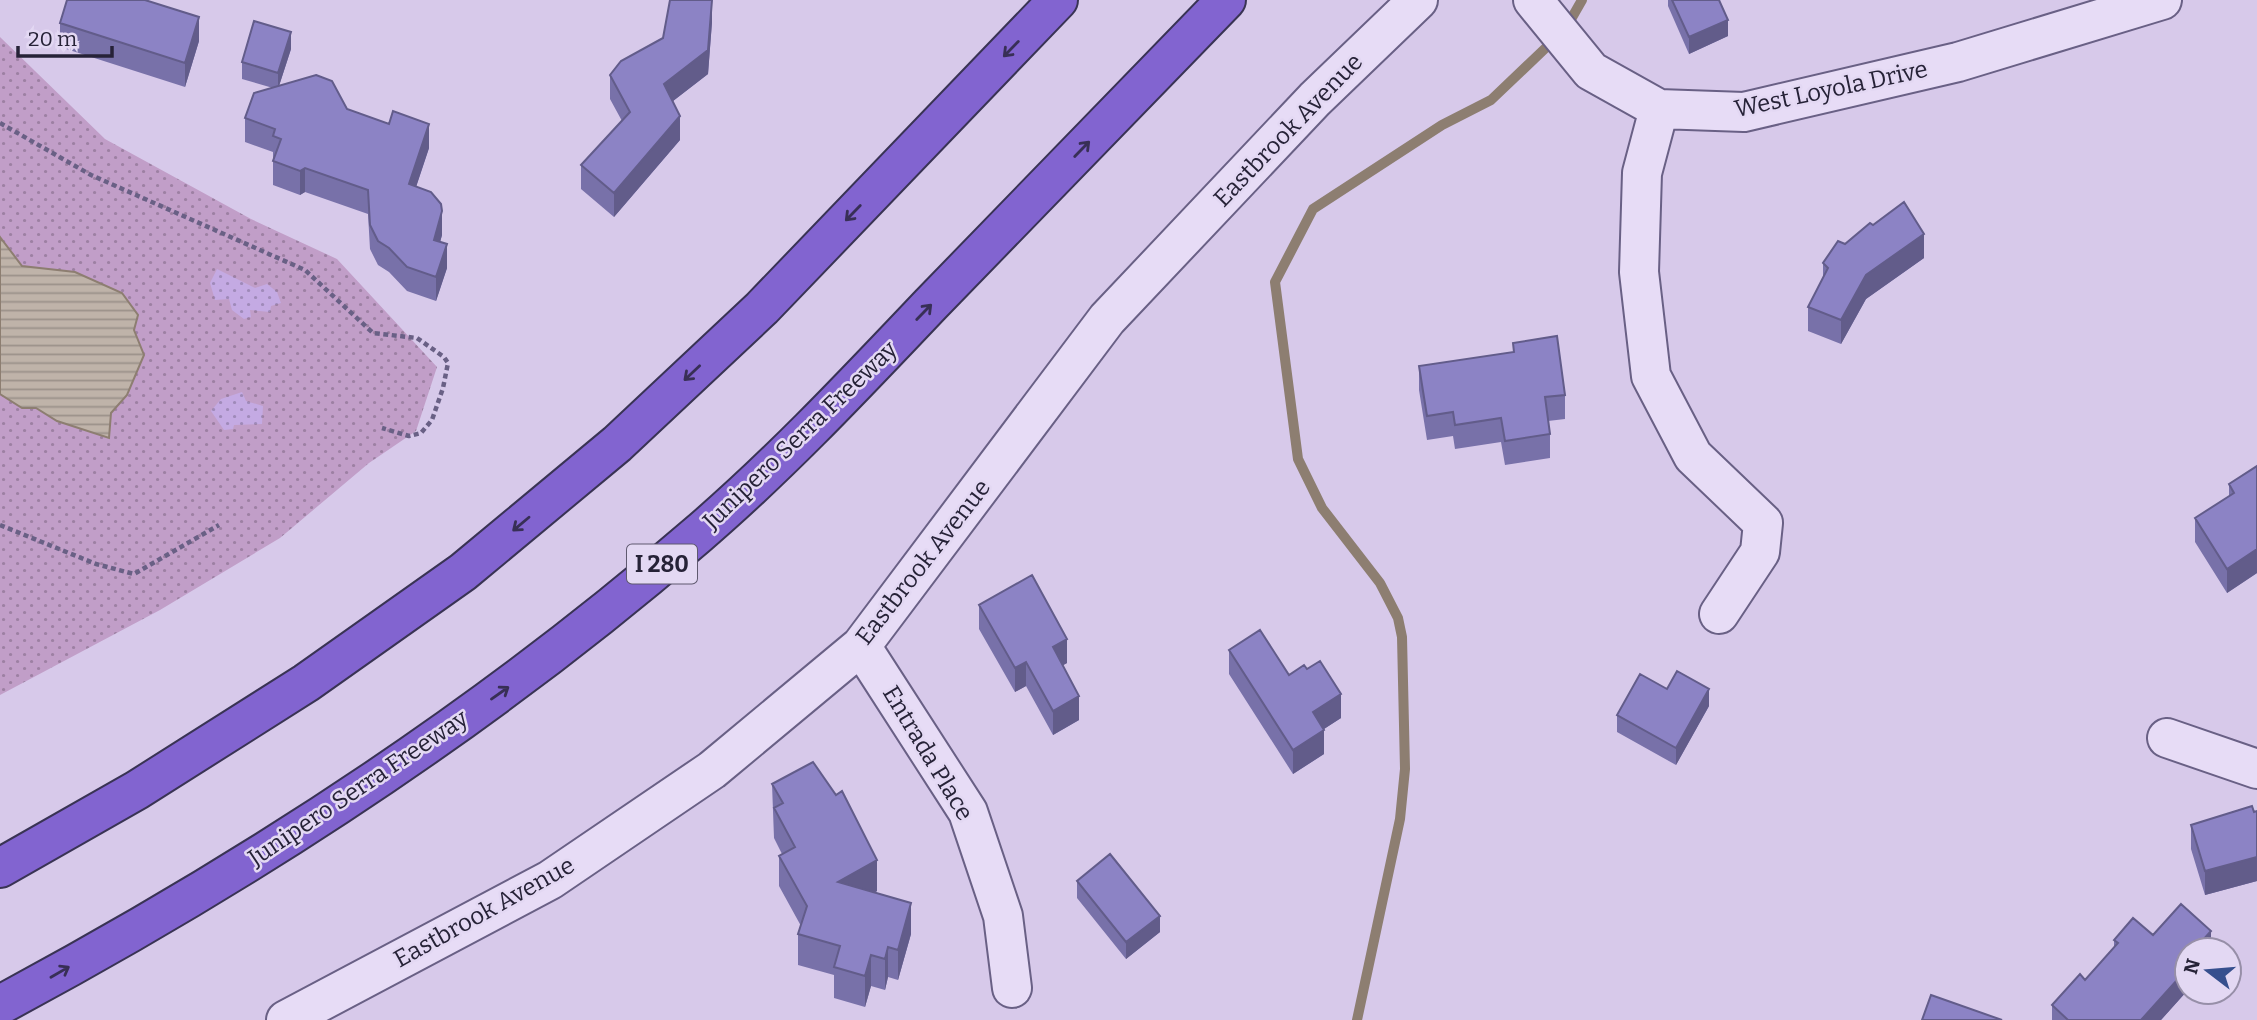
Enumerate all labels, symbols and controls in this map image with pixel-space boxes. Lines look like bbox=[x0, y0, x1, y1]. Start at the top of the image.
scale bar bbox=[18, 14, 112, 58]
text: 20 m bbox=[28, 26, 77, 52]
one-way arrow bbox=[1002, 40, 1019, 57]
street label: Eastbrook Avenue bbox=[1208, 48, 1368, 212]
street label: West Loyola Drive bbox=[1732, 55, 1930, 123]
one-way arrow bbox=[1073, 141, 1090, 158]
one-way arrow bbox=[845, 204, 862, 221]
one-way arrow bbox=[915, 304, 932, 321]
street label: Junipero Serra Freeway bbox=[696, 335, 903, 536]
one-way arrow bbox=[684, 365, 701, 382]
street label: Eastbrook Avenue bbox=[850, 474, 996, 650]
one-way arrow bbox=[513, 516, 531, 531]
road number: I 280 bbox=[627, 544, 697, 584]
street label: Entrada Place bbox=[877, 681, 979, 825]
one-way arrow bbox=[490, 686, 509, 700]
street label: Junipero Serra Freeway bbox=[242, 704, 473, 873]
street label: Eastbrook Avenue bbox=[389, 851, 579, 973]
north arrow bbox=[2173, 936, 2243, 1006]
text: N bbox=[2179, 956, 2205, 977]
one-way arrow bbox=[49, 965, 69, 979]

